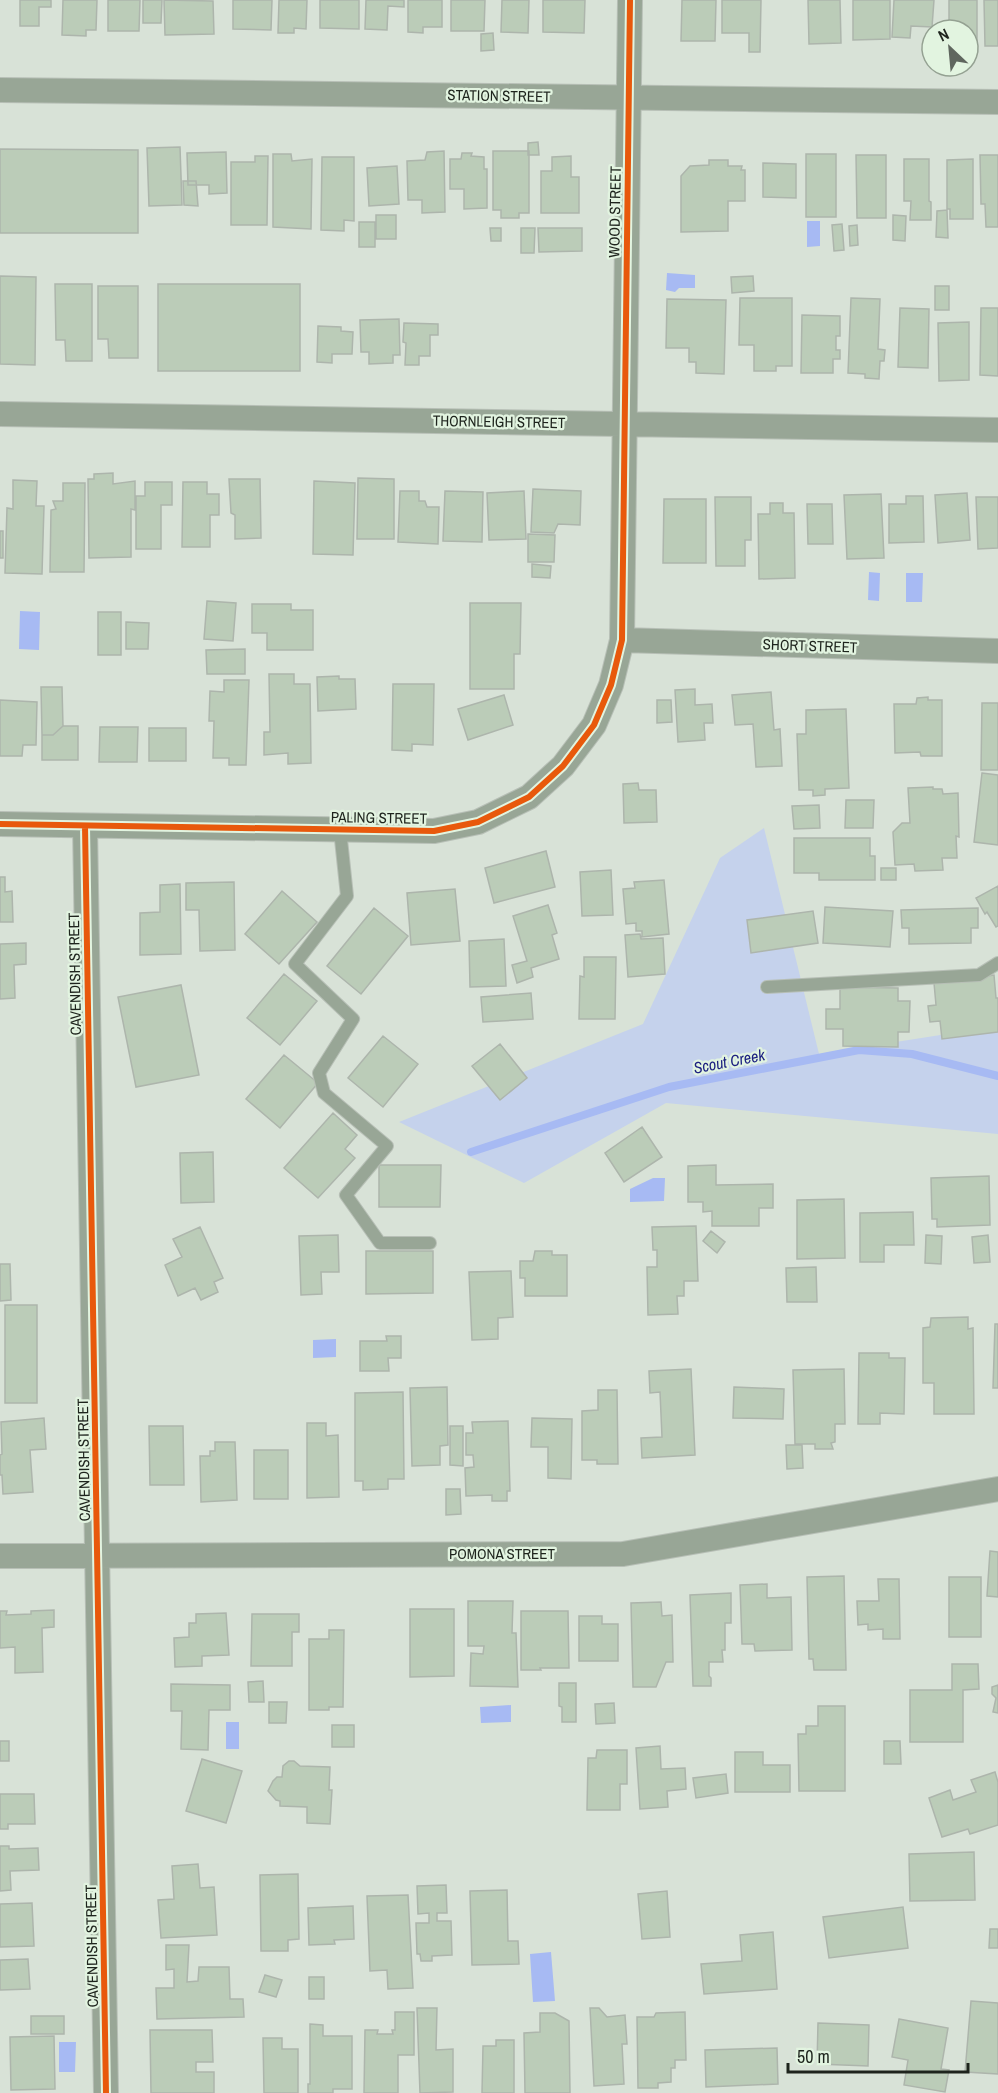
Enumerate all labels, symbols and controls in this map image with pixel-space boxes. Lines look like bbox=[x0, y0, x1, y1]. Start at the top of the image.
north arrow bbox=[920, 18, 980, 78]
text: N bbox=[934, 23, 953, 46]
street label: STATION STREET bbox=[447, 84, 551, 107]
street label: WOOD STREET bbox=[603, 166, 626, 258]
street label: THORNLEIGH STREET bbox=[433, 410, 566, 433]
street label: SHORT STREET bbox=[762, 633, 858, 658]
street label: PALING STREET bbox=[331, 806, 428, 829]
street label: CAVENDISH STREET bbox=[63, 912, 86, 1036]
water label: Scout Creek bbox=[691, 1043, 767, 1079]
street label: CAVENDISH STREET bbox=[72, 1398, 95, 1522]
street label: POMONA STREET bbox=[449, 1543, 555, 1564]
street label: CAVENDISH STREET bbox=[80, 1884, 103, 2008]
scale bar bbox=[788, 2036, 968, 2074]
text: 50 m bbox=[797, 2044, 830, 2069]

